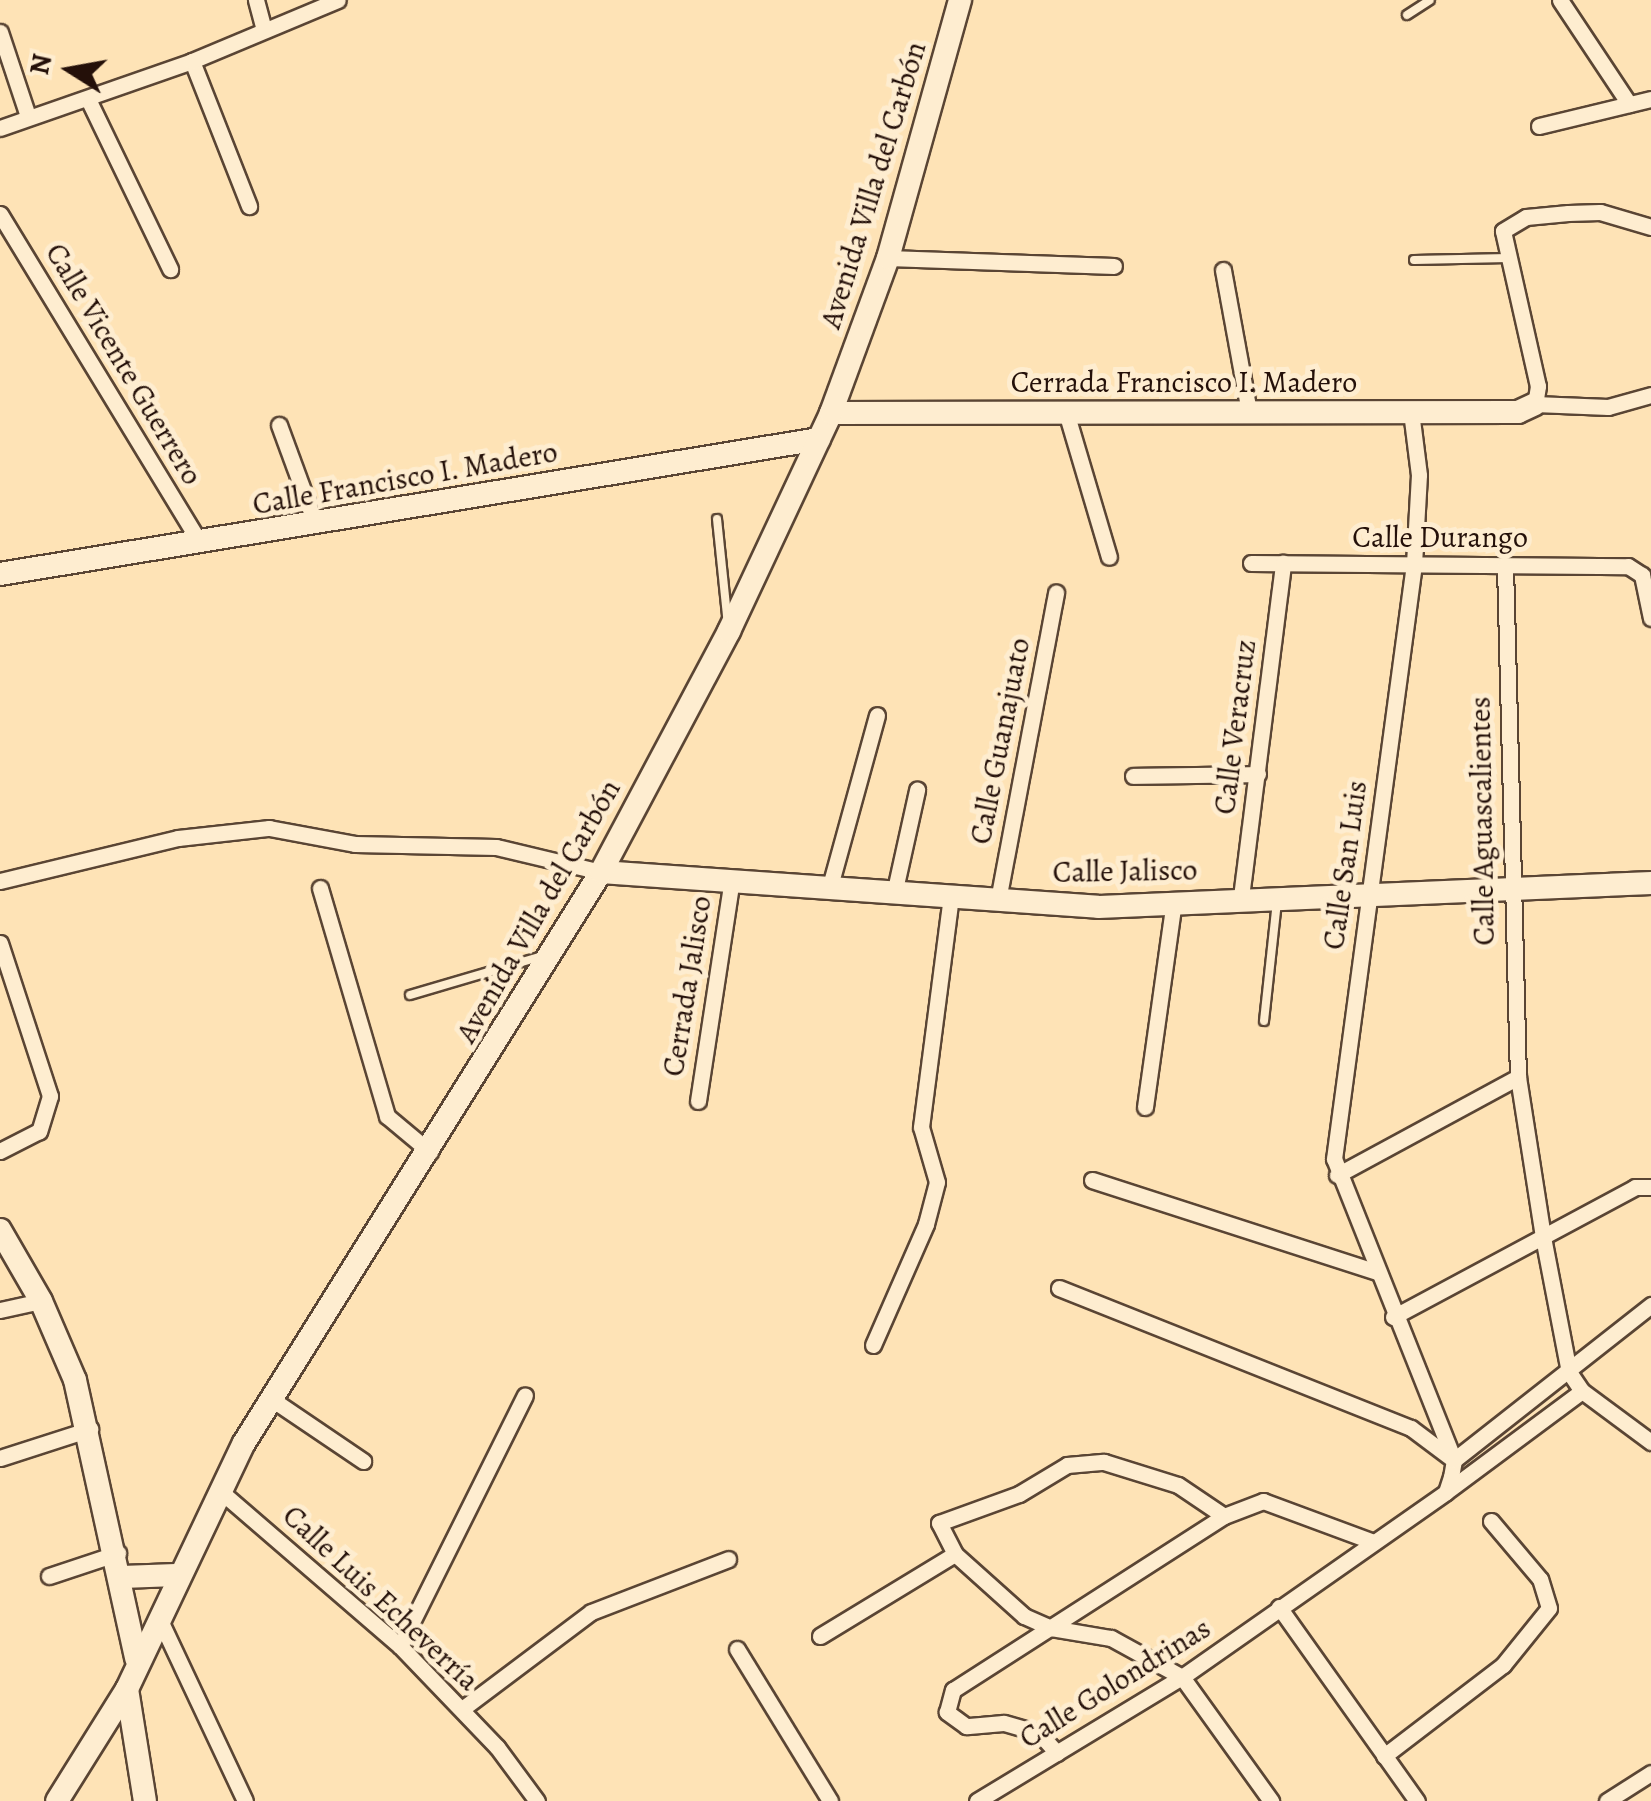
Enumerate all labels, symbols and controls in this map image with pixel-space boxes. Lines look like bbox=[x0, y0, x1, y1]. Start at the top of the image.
north arrow bbox=[20, 20, 120, 120]
street label: Avenida Villa del Carbón bbox=[812, 37, 934, 333]
text: N bbox=[20, 51, 61, 78]
street label: Calle Vicente Guerrero bbox=[38, 237, 210, 491]
street label: Cerrada Francisco I. Madero bbox=[1011, 364, 1357, 400]
street label: Calle Francisco I. Madero bbox=[250, 433, 560, 523]
street label: Calle Durango bbox=[1352, 519, 1528, 555]
street label: Calle Guanajuato bbox=[962, 635, 1038, 847]
street label: Calle Veracruz bbox=[1206, 638, 1264, 816]
street label: Calle Aguascalientes bbox=[1462, 696, 1502, 946]
street label: Avenida Villa del Carbón bbox=[448, 773, 628, 1049]
street label: Calle San Luis bbox=[1315, 778, 1375, 952]
street label: Calle Jalisco bbox=[1052, 852, 1198, 890]
street label: Cerrada Jalisco bbox=[655, 893, 719, 1079]
street label: Calle Luis Echeverría bbox=[275, 1498, 487, 1698]
street label: Calle Golondrinas bbox=[1013, 1610, 1217, 1756]

